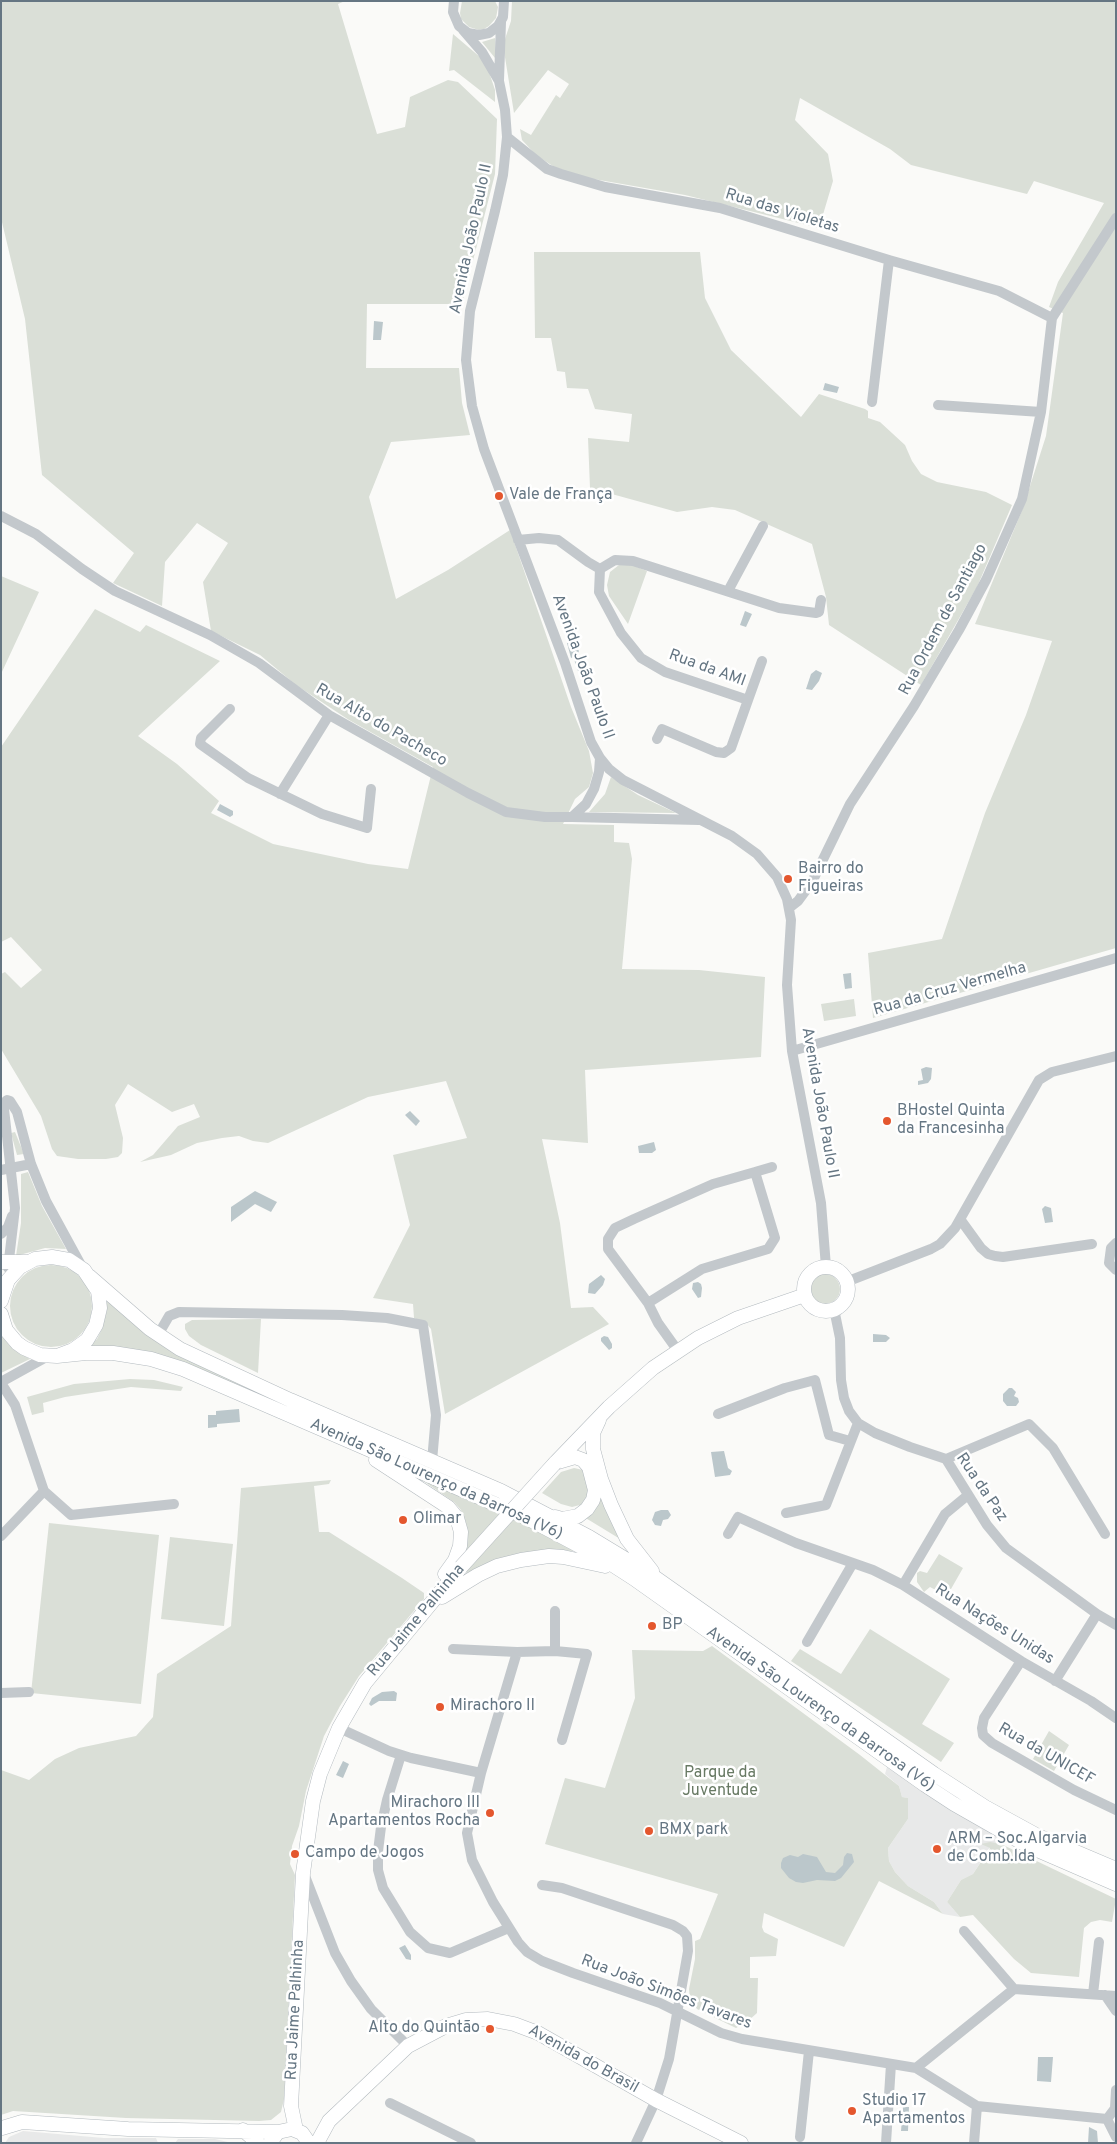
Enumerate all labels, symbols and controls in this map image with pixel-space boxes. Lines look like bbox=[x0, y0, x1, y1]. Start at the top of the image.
street label: Avenida João Paulo II bbox=[447, 162, 497, 316]
street label: Rua das Violetas bbox=[723, 186, 841, 238]
place label: Vale de França bbox=[509, 486, 612, 506]
marker: Vale de França bbox=[493, 490, 505, 502]
street label: Rua Ordem de Santiago bbox=[896, 541, 992, 699]
street label: Avenida João Paulo II bbox=[547, 592, 617, 742]
street label: Rua da AMI bbox=[666, 646, 748, 692]
street label: Rua Alto do Pacheco bbox=[312, 681, 450, 771]
place label: Bairro do Figueiras bbox=[798, 860, 864, 898]
marker: Bairro do Figueiras bbox=[782, 873, 794, 885]
street label: Rua da Cruz Vermelha bbox=[871, 959, 1029, 1021]
street label: Avenida João Paulo II bbox=[796, 1026, 842, 1180]
place label: BHostel Quinta da Francesinha bbox=[897, 1102, 1005, 1140]
marker: BHostel Quinta da Francesinha bbox=[881, 1115, 893, 1127]
street label: Avenida São Lourenço da Barrosa (V6) bbox=[307, 1415, 565, 1545]
street label: Rua da Paz bbox=[951, 1450, 1011, 1526]
place label: Olimar bbox=[413, 1510, 461, 1530]
marker: Olimar bbox=[397, 1514, 409, 1526]
street label: Rua Jaime Palhinha bbox=[364, 1561, 470, 1681]
street label: Rua Nações Unidas bbox=[931, 1581, 1057, 1669]
place label: BP bbox=[662, 1616, 683, 1636]
marker: BP bbox=[646, 1620, 658, 1632]
street label: Avenida São Lourenço da Barrosa (V6) bbox=[702, 1623, 938, 1797]
place label: Mirachoro II bbox=[450, 1697, 535, 1717]
marker: Mirachoro II bbox=[434, 1701, 446, 1713]
street label: Rua da UNICEF bbox=[994, 1720, 1098, 1790]
park label: Parque da Juventude bbox=[682, 1764, 758, 1802]
place label: Mirachoro III Apartamentos Rocha bbox=[328, 1794, 480, 1832]
marker: Mirachoro III Apartamentos Rocha bbox=[484, 1807, 496, 1819]
place label: BMX park bbox=[659, 1821, 728, 1841]
marker: BMX park bbox=[643, 1825, 655, 1837]
place label: ARM – Soc.Algarvia de Comb.lda bbox=[947, 1830, 1087, 1868]
marker: ARM – Soc.Algarvia de Comb.lda bbox=[931, 1843, 943, 1855]
place label: Campo de Jogos bbox=[305, 1844, 424, 1864]
marker: Campo de Jogos bbox=[289, 1848, 301, 1860]
street label: Rua Jaime Palhinha bbox=[283, 1939, 309, 2081]
street label: Rua João Simões Tavares bbox=[578, 1952, 754, 2034]
place label: Alto do Quintão bbox=[368, 2019, 480, 2039]
street label: Avenida do Brasil bbox=[524, 2022, 642, 2098]
marker: Alto do Quintão bbox=[484, 2023, 496, 2035]
place label: Studio 17 Apartamentos bbox=[862, 2092, 965, 2130]
marker: Studio 17 Apartamentos bbox=[846, 2105, 858, 2117]

